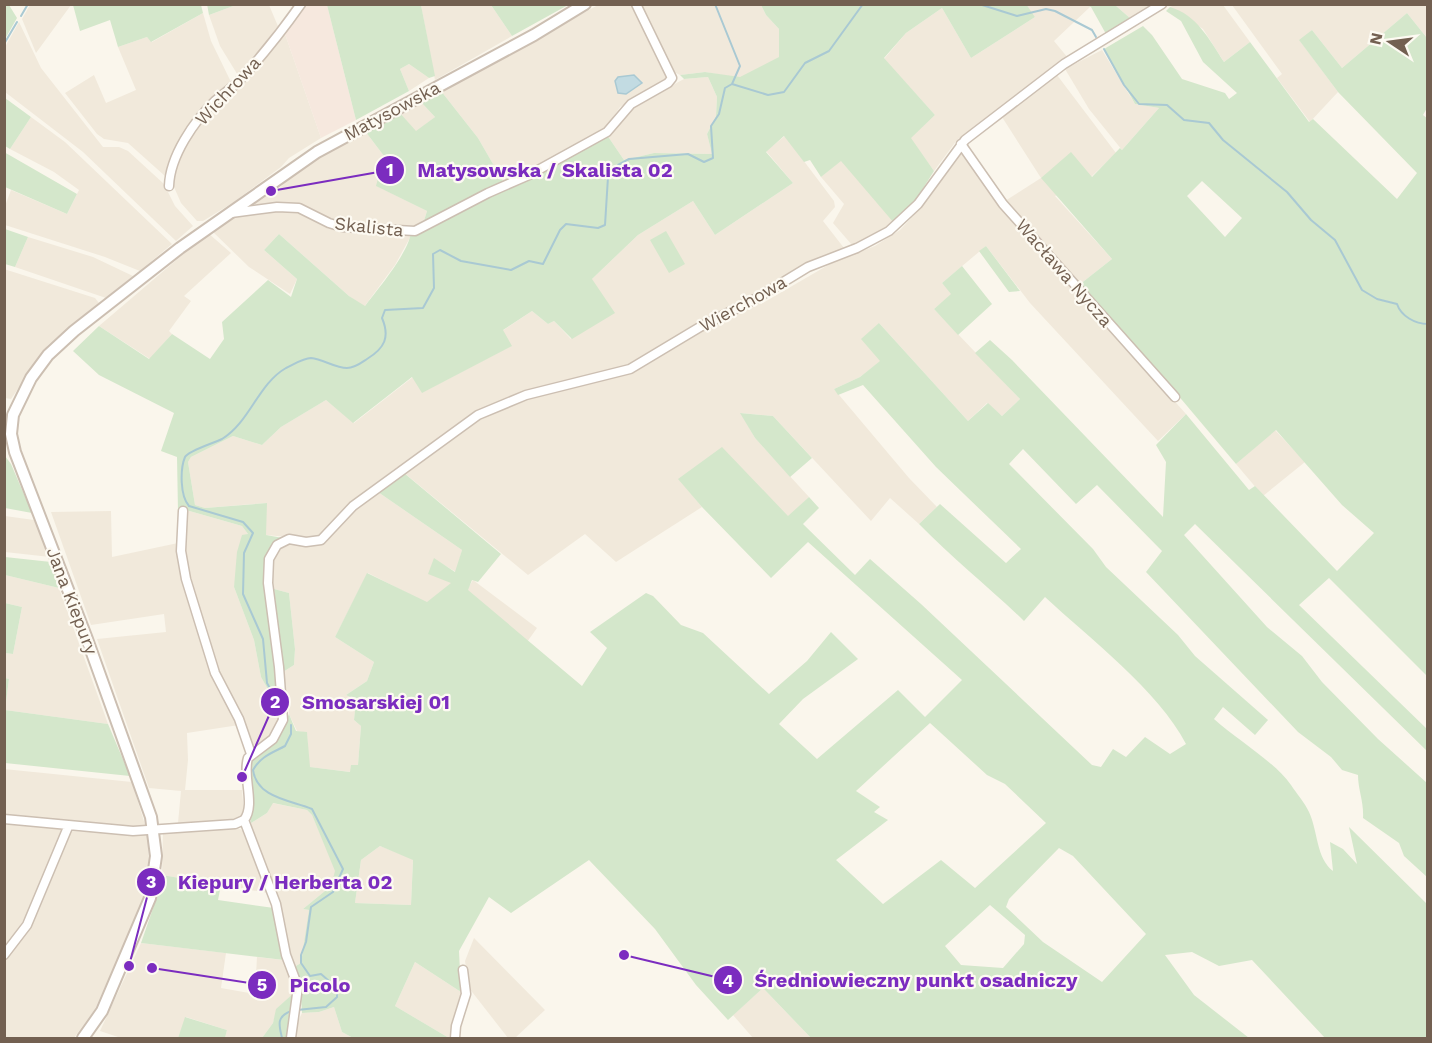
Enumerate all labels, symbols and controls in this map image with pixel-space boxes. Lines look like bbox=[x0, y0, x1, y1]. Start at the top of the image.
north arrow bbox=[1360, 12, 1420, 72]
text: N bbox=[1365, 31, 1386, 47]
street label: Wichrowa bbox=[191, 52, 265, 129]
street label: Matysowska bbox=[340, 76, 444, 145]
callout: Matysowska / Skalista 02 bbox=[375, 151, 685, 189]
text: Matysowska / Skalista 02 bbox=[417, 158, 673, 182]
text: 1 bbox=[386, 159, 394, 180]
street label: Skalista bbox=[334, 212, 405, 241]
street label: Wacława Nycza bbox=[1012, 214, 1117, 331]
street label: Wierchowa bbox=[696, 271, 790, 336]
street label: Jana Kiepury bbox=[42, 544, 103, 658]
callout: Smosarskiej 01 bbox=[260, 683, 462, 721]
text: Smosarskiej 01 bbox=[302, 690, 450, 714]
text: 2 bbox=[270, 691, 280, 712]
callout: Kiepury / Herberta 02 bbox=[136, 863, 405, 901]
text: Kiepury / Herberta 02 bbox=[178, 870, 392, 894]
text: 3 bbox=[146, 871, 156, 892]
callout: Średniowieczny punkt osadniczy bbox=[713, 961, 1090, 999]
callout: Picolo bbox=[247, 966, 362, 1004]
text: Średniowieczny punkt osadniczy bbox=[754, 968, 1078, 992]
text: 4 bbox=[722, 970, 734, 991]
text: Picolo bbox=[289, 973, 351, 997]
text: 5 bbox=[257, 974, 267, 995]

